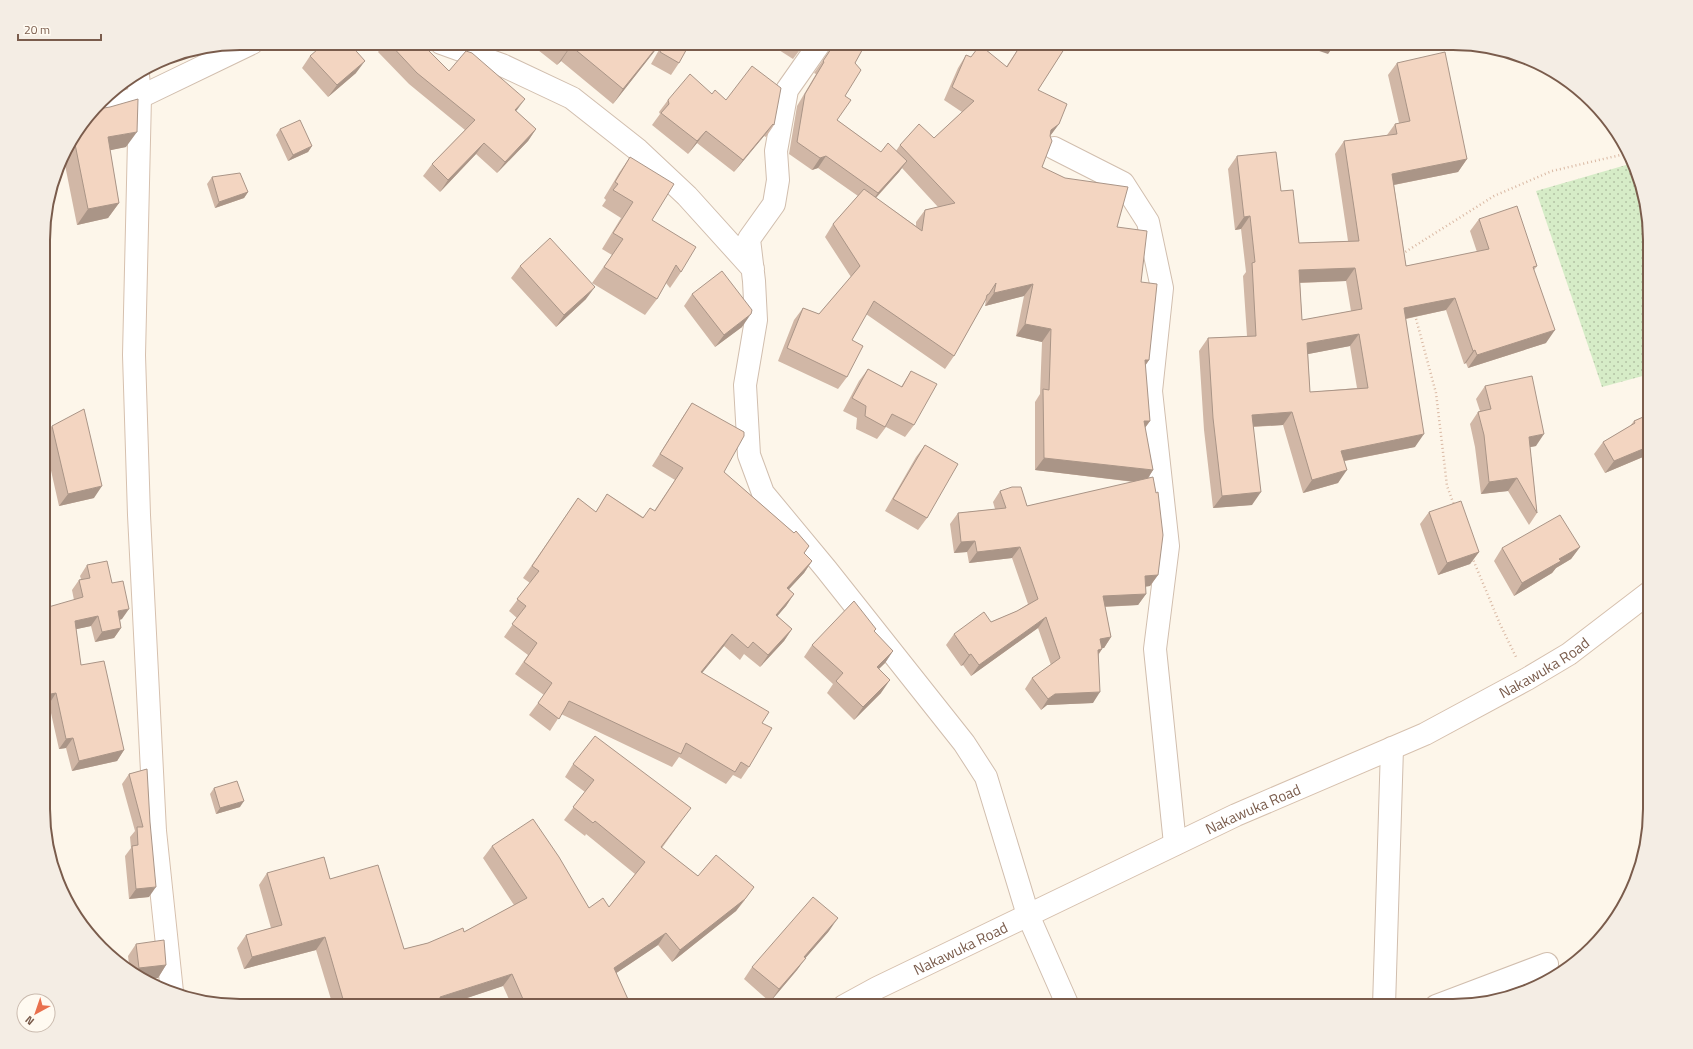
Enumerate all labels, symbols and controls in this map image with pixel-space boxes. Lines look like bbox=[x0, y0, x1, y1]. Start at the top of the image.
scale bar bbox=[18, 16, 101, 42]
text: 20 m bbox=[24, 20, 50, 39]
street label: Nakawuka Road bbox=[1495, 631, 1594, 704]
street label: Nakawuka Road bbox=[1201, 777, 1304, 840]
street label: Nakawuka Road bbox=[909, 915, 1011, 980]
north arrow bbox=[16, 993, 56, 1033]
text: N bbox=[22, 1012, 38, 1029]

